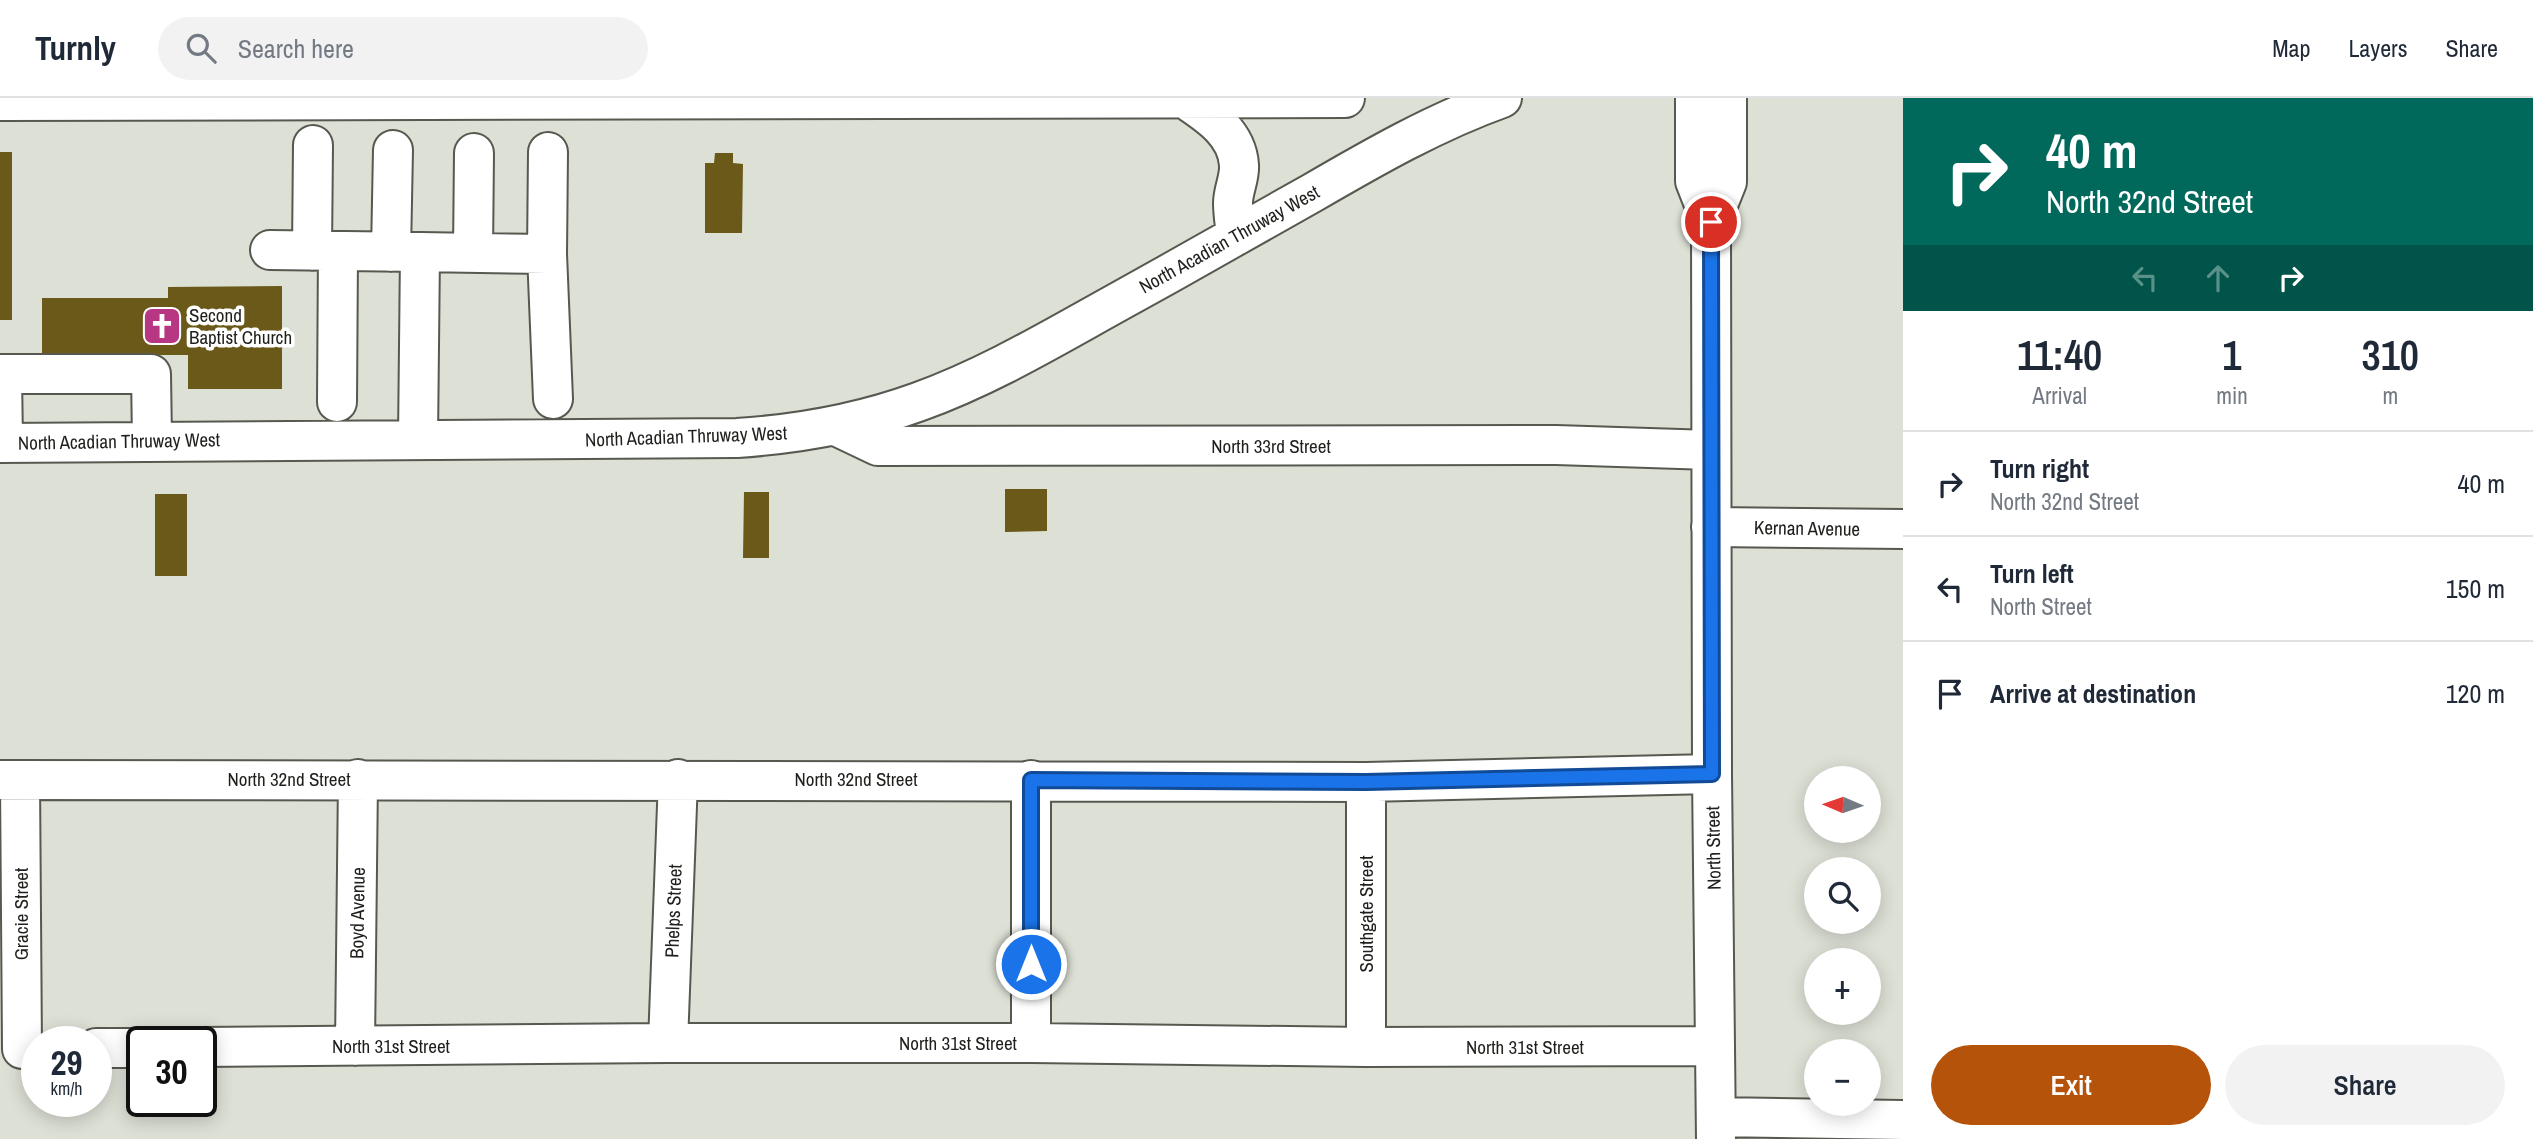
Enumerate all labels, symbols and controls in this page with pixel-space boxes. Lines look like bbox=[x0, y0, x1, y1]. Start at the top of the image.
search box bbox=[158, 17, 648, 80]
text: Turnly bbox=[35, 26, 116, 70]
icon: search bbox=[182, 29, 220, 67]
text: Search here bbox=[238, 31, 354, 66]
text: Map bbox=[2272, 32, 2310, 64]
text: Layers bbox=[2348, 32, 2407, 64]
text: Share bbox=[2445, 32, 2498, 64]
text: 40 m bbox=[2046, 117, 2138, 183]
icon: right bbox=[1931, 126, 2022, 217]
street label: North Acadian Thruway West bbox=[1134, 178, 1324, 299]
text: North 32nd Street bbox=[2046, 180, 2253, 223]
pin bbox=[1681, 192, 1741, 252]
icon: arrive bbox=[1692, 203, 1730, 241]
icon: left bbox=[2126, 259, 2164, 297]
icon: ahead bbox=[2199, 259, 2237, 297]
icon: right bbox=[2272, 259, 2310, 297]
place label: Second Baptist Church bbox=[189, 302, 292, 350]
church icon: Second Baptist Church bbox=[141, 305, 183, 347]
text: 11:40 bbox=[2017, 327, 2102, 383]
text: 1 bbox=[2222, 327, 2241, 383]
text: 310 bbox=[2362, 327, 2419, 383]
text: Arrival bbox=[2032, 380, 2087, 411]
text: min bbox=[2216, 380, 2248, 411]
text: m bbox=[2382, 380, 2398, 411]
street label: North Acadian Thruway West bbox=[585, 419, 788, 453]
street label: North Acadian Thruway West bbox=[18, 426, 221, 456]
street label: North 33rd Street bbox=[1211, 433, 1331, 459]
text: Turn right bbox=[1990, 451, 2089, 486]
icon: right bbox=[1931, 465, 1969, 503]
text: 40 m bbox=[2458, 466, 2505, 501]
text: North 32nd Street bbox=[1990, 486, 2139, 517]
street label: Kernan Avenue bbox=[1754, 514, 1860, 542]
text: Turn left bbox=[1990, 556, 2074, 591]
icon: left bbox=[1931, 570, 1969, 608]
text: 150 m bbox=[2446, 571, 2505, 606]
text: North Street bbox=[1990, 591, 2092, 622]
icon: arrive bbox=[1931, 675, 1969, 713]
text: Arrive at destination bbox=[1990, 676, 2196, 711]
text: 120 m bbox=[2446, 676, 2505, 711]
street label: North 32nd Street bbox=[228, 766, 351, 792]
street label: North 32nd Street bbox=[795, 766, 918, 792]
north arrow bbox=[1804, 766, 1881, 844]
map controls bbox=[1804, 766, 1881, 1116]
street label: North Street bbox=[1699, 805, 1727, 890]
street label: Southgate Street bbox=[1353, 855, 1379, 972]
button: search bbox=[1804, 857, 1881, 934]
street label: Phelps Street bbox=[658, 863, 688, 958]
street label: Gracie Street bbox=[8, 867, 34, 960]
street label: Boyd Avenue bbox=[343, 867, 371, 959]
position arrow bbox=[994, 927, 1068, 1001]
button: + bbox=[1804, 948, 1881, 1025]
speed limit sign: 30 bbox=[126, 1026, 217, 1117]
street label: North 31st Street bbox=[899, 1030, 1018, 1056]
street label: North 31st Street bbox=[332, 1033, 451, 1059]
street label: North 31st Street bbox=[1466, 1034, 1585, 1060]
text: 29 bbox=[51, 1039, 82, 1086]
button: − bbox=[1804, 1039, 1881, 1116]
button: Exit bbox=[1931, 1045, 2211, 1125]
button: Share bbox=[2225, 1045, 2505, 1125]
text: km/h bbox=[51, 1076, 83, 1101]

